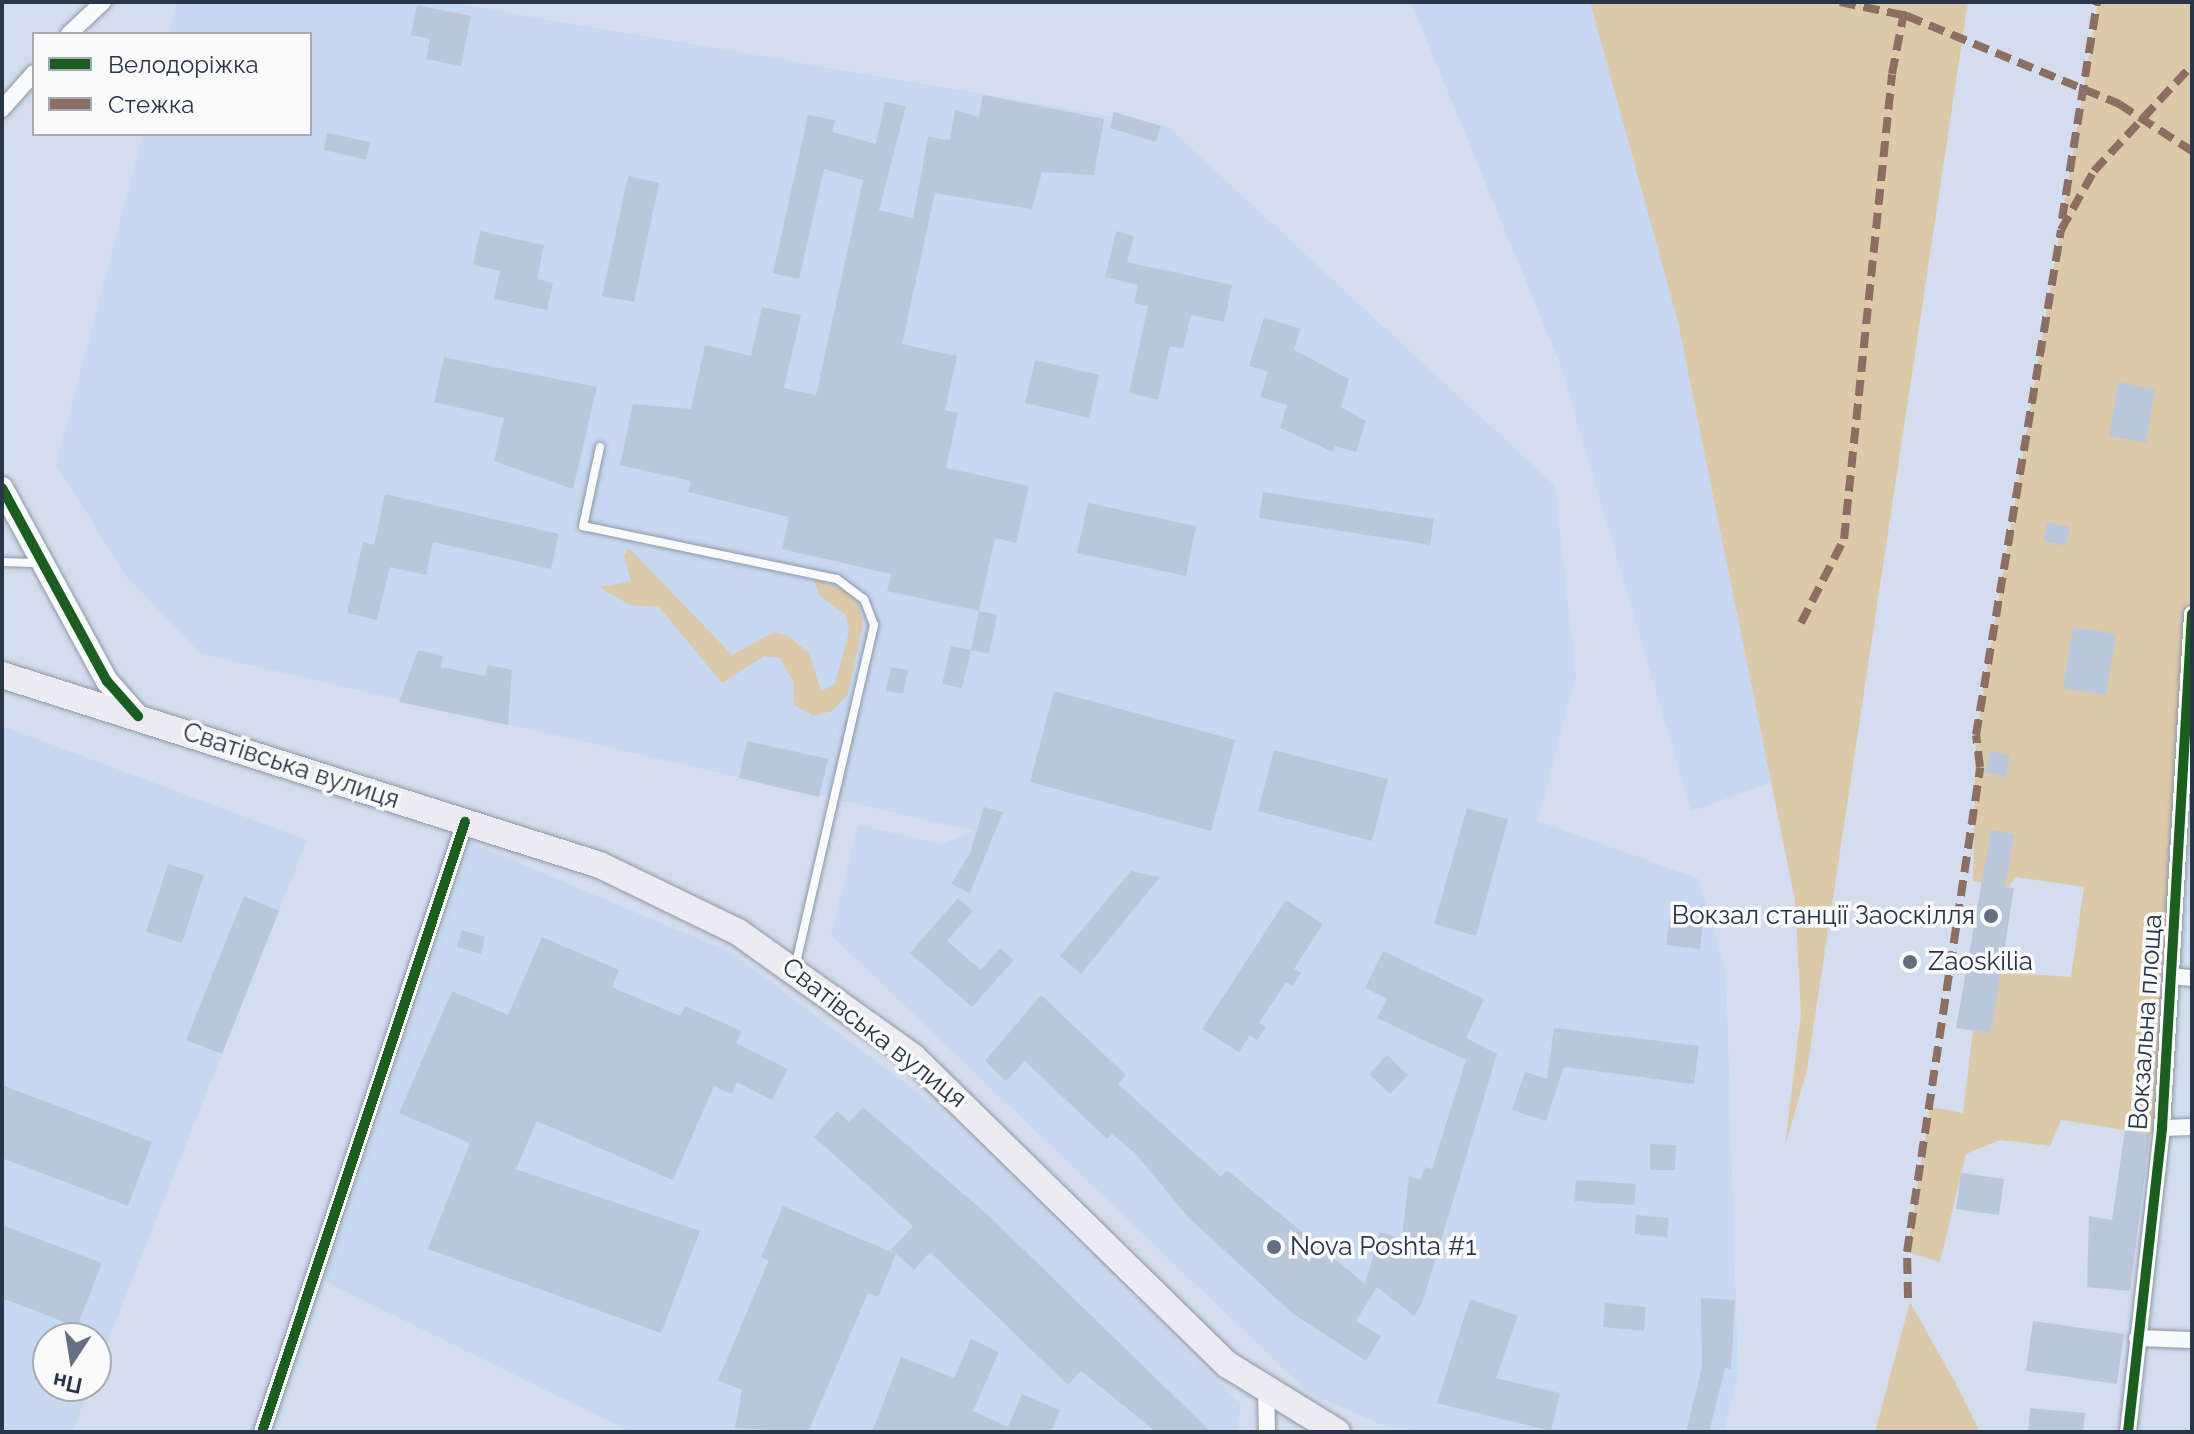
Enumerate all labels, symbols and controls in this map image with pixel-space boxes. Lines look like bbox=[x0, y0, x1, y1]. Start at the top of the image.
legend bbox=[32, 32, 312, 136]
text: Велодоріжка bbox=[108, 50, 259, 79]
text: Стежка bbox=[108, 90, 194, 119]
street label: Сватівська вулиця bbox=[179, 716, 403, 816]
place label: Вокзал станції Заоскілля bbox=[1672, 900, 1975, 932]
marker: Вокзал станції Заоскілля bbox=[1982, 907, 2000, 925]
street label: Вокзальна площа bbox=[2123, 913, 2169, 1131]
place label: Zaoskilia bbox=[1928, 946, 2033, 978]
street label: Сватівська вулиця bbox=[775, 951, 973, 1115]
marker: Zaoskilia bbox=[1899, 951, 1921, 973]
place label: Nova Poshta #1 bbox=[1290, 1231, 1476, 1263]
marker: Nova Poshta #1 bbox=[1265, 1238, 1283, 1256]
north arrow bbox=[32, 1322, 112, 1402]
text: Пн bbox=[50, 1368, 84, 1399]

